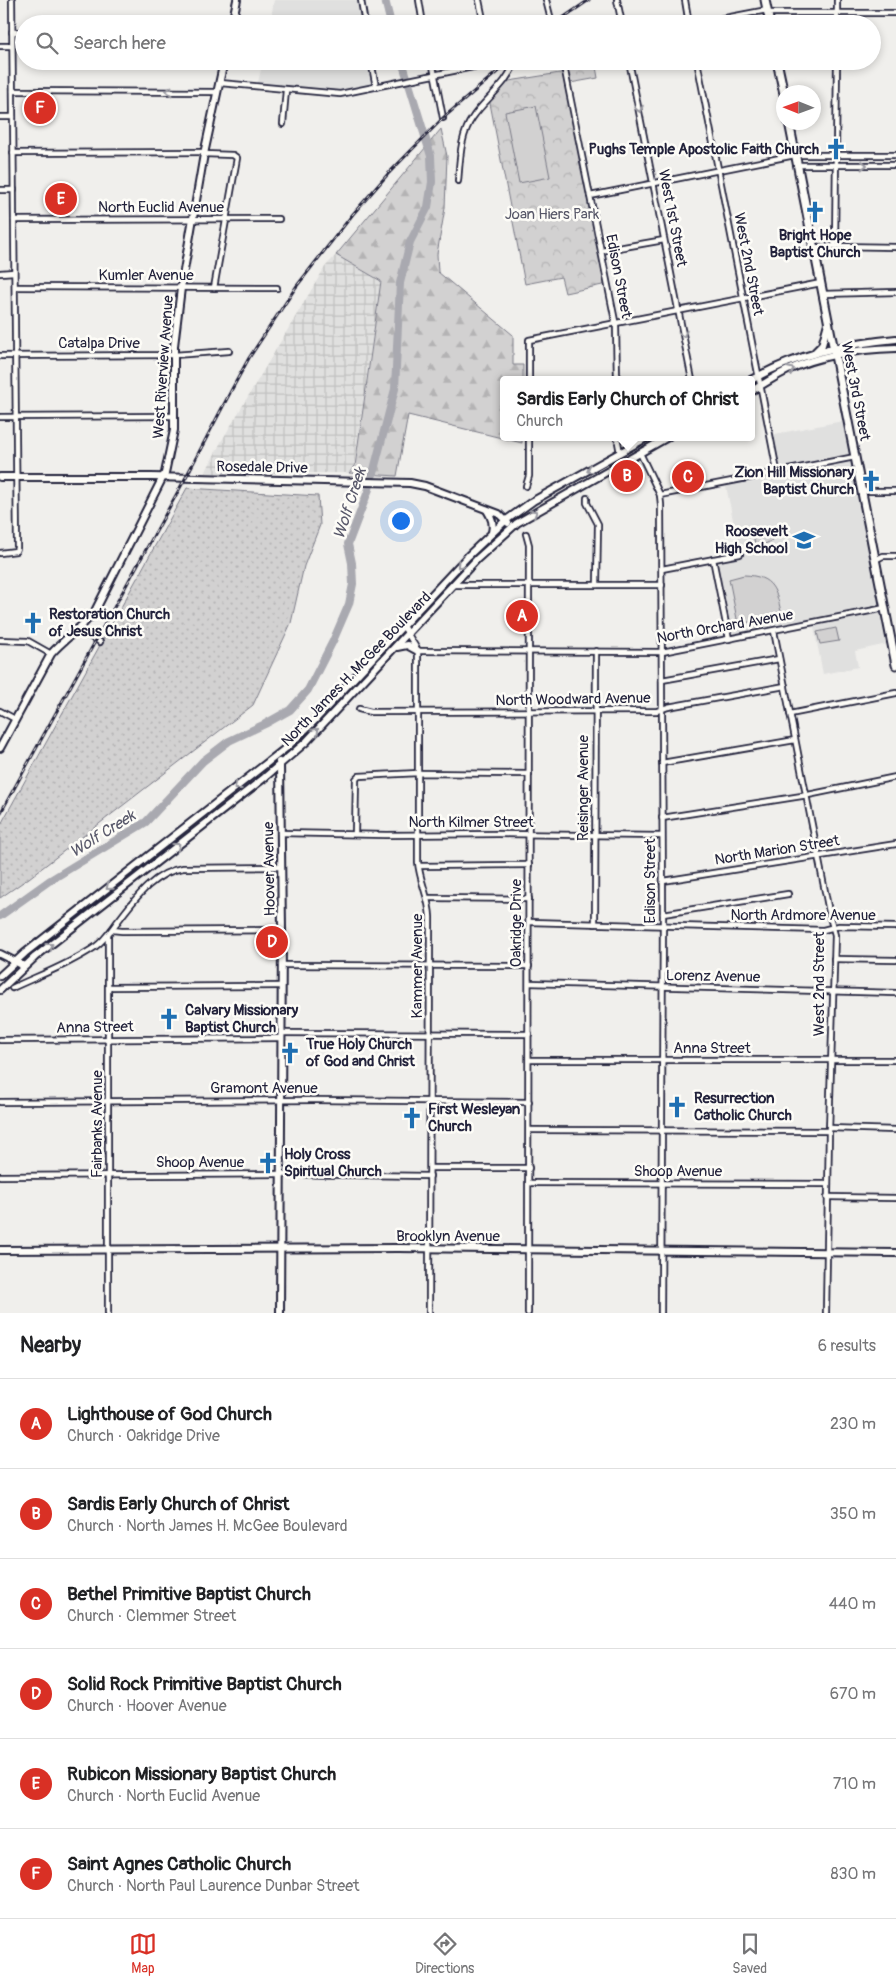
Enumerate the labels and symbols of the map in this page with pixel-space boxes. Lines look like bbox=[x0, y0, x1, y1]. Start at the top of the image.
north arrow bbox=[776, 85, 821, 130]
one-way arrow bbox=[164, 86, 172, 96]
pin: F bbox=[24, 89, 56, 127]
one-way arrow bbox=[633, 105, 643, 114]
church icon: Pughs Temple Apostolic Faith Church bbox=[823, 136, 849, 162]
place label: Pughs Temple Apostolic Faith Church bbox=[588, 140, 819, 159]
one-way arrow bbox=[860, 160, 868, 170]
street label: West 1st Street bbox=[654, 168, 691, 269]
pin: E bbox=[45, 180, 77, 218]
street label: North Euclid Avenue bbox=[98, 198, 225, 217]
church icon: Bright Hope Baptist Church bbox=[802, 199, 828, 225]
park label: Joan Hiers Park bbox=[505, 205, 600, 224]
street label: West 2nd Street bbox=[729, 211, 768, 318]
place label: Bright Hope Baptist Church bbox=[769, 226, 861, 262]
street label: Edison Street bbox=[601, 233, 636, 320]
street label: Kumler Avenue bbox=[98, 266, 194, 285]
street label: West Riverview Avenue bbox=[149, 294, 178, 439]
one-way arrow bbox=[677, 330, 688, 339]
street label: Catalpa Drive bbox=[58, 334, 140, 353]
street label: West 3rd Street bbox=[837, 340, 875, 443]
one-way arrow bbox=[786, 365, 795, 376]
street label: Rosedale Drive bbox=[216, 457, 308, 478]
pin: B bbox=[611, 457, 643, 495]
pin: C bbox=[672, 458, 704, 496]
one-way arrow bbox=[587, 463, 596, 473]
place label: Zion Hill Missionary Baptist Church bbox=[734, 463, 855, 499]
water label: Wolf Creek bbox=[329, 464, 371, 541]
church icon: Zion Hill Missionary Baptist Church bbox=[858, 468, 884, 494]
your location bbox=[388, 508, 414, 534]
one-way arrow bbox=[529, 509, 538, 519]
place label: Roosevelt High School bbox=[715, 522, 789, 558]
school or university icon: Roosevelt High School bbox=[791, 527, 817, 553]
one-way arrow bbox=[457, 559, 466, 568]
street label: North James H. McGee Boulevard bbox=[277, 588, 435, 751]
pin: A bbox=[506, 597, 538, 635]
place label: Restoration Church of Jesus Christ bbox=[48, 605, 170, 641]
street label: North Orchard Avenue bbox=[655, 605, 795, 648]
church icon: Restoration Church of Jesus Christ bbox=[20, 610, 46, 636]
street label: North Woodward Avenue bbox=[495, 689, 651, 710]
one-way arrow bbox=[311, 728, 320, 737]
street label: Reisinger Avenue bbox=[574, 734, 593, 841]
one-way arrow bbox=[233, 781, 243, 790]
water label: Wolf Creek bbox=[66, 805, 140, 862]
street label: North Kilmer Street bbox=[408, 813, 535, 832]
street label: Hoover Avenue bbox=[259, 821, 280, 916]
street label: North Marion Street bbox=[713, 831, 842, 870]
street label: Edison Street bbox=[641, 838, 660, 923]
one-way arrow bbox=[171, 843, 180, 851]
street label: Oakridge Drive bbox=[507, 878, 526, 967]
one-way arrow bbox=[106, 882, 115, 890]
street label: North Ardmore Avenue bbox=[730, 906, 876, 925]
street label: Kammer Avenue bbox=[408, 913, 427, 1018]
pin: D bbox=[256, 923, 288, 961]
street label: West 2nd Street bbox=[810, 931, 829, 1036]
one-way arrow bbox=[44, 943, 53, 952]
street label: Lorenz Avenue bbox=[666, 966, 761, 987]
place label: Calvary Missionary Baptist Church bbox=[185, 1001, 299, 1037]
church icon: Calvary Missionary Baptist Church bbox=[156, 1006, 182, 1032]
street label: Anna Street bbox=[56, 1017, 135, 1038]
place label: True Holy Church of God and Christ bbox=[305, 1035, 416, 1071]
street label: Anna Street bbox=[673, 1039, 752, 1058]
church icon: True Holy Church of God and Christ bbox=[277, 1040, 303, 1066]
street label: Fairbanks Avenue bbox=[88, 1069, 107, 1178]
street label: Gramont Avenue bbox=[210, 1079, 318, 1098]
place label: Resurrection Catholic Church bbox=[694, 1089, 792, 1125]
church icon: Resurrection Catholic Church bbox=[664, 1094, 690, 1120]
place label: First Wesleyan Church bbox=[428, 1100, 521, 1136]
church icon: First Wesleyan Church bbox=[399, 1105, 425, 1131]
place label: Holy Cross Spiritual Church bbox=[284, 1145, 382, 1181]
church icon: Holy Cross Spiritual Church bbox=[255, 1150, 281, 1176]
street label: Shoop Avenue bbox=[156, 1153, 245, 1172]
street label: Shoop Avenue bbox=[634, 1162, 723, 1181]
street label: Brooklyn Avenue bbox=[396, 1227, 500, 1246]

